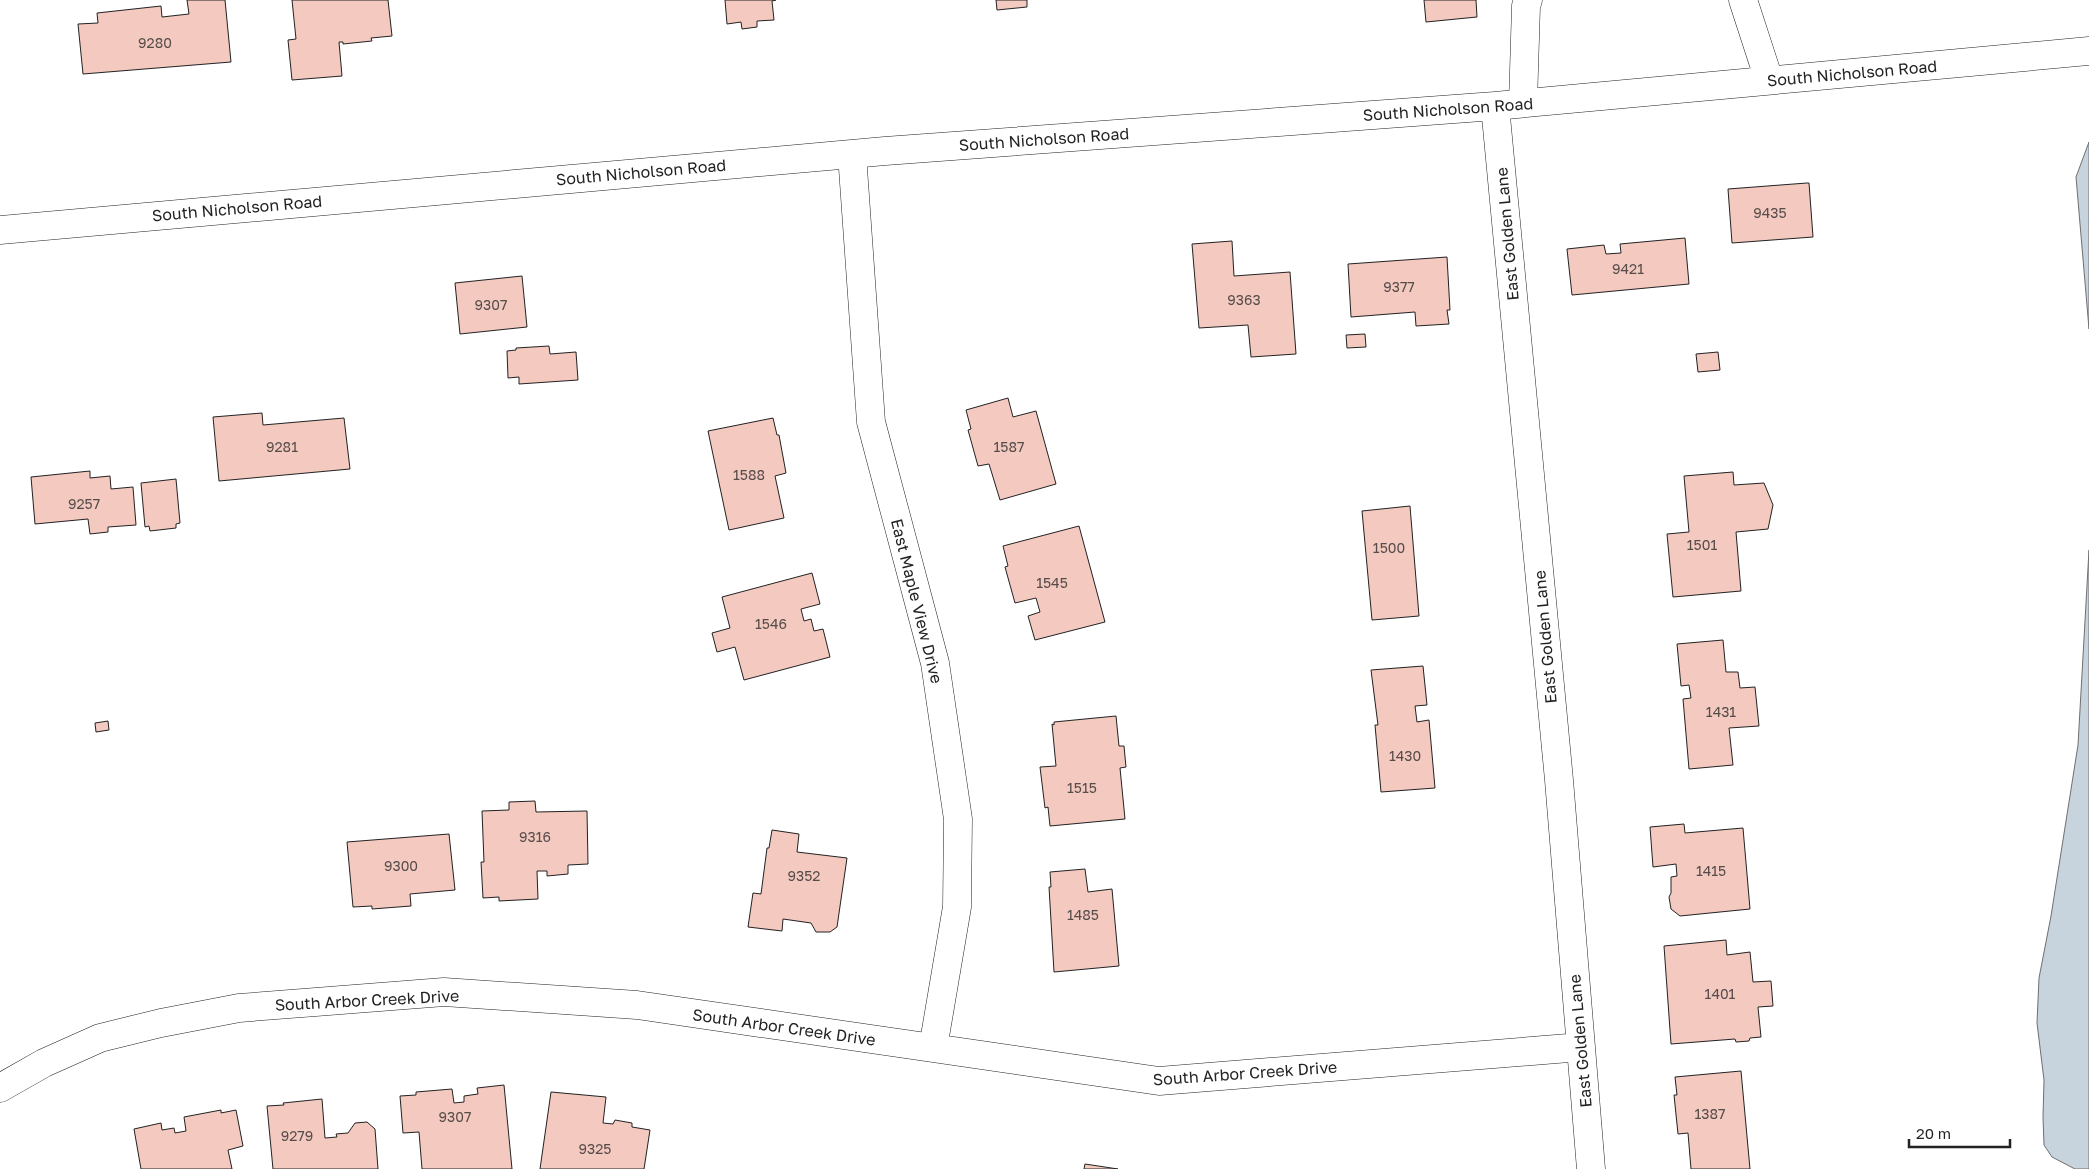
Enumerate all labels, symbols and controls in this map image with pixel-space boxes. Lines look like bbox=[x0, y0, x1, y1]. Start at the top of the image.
house number: 9280 bbox=[138, 34, 172, 51]
street label: South Nicholson Road bbox=[1766, 56, 1938, 90]
street label: South Nicholson Road bbox=[1362, 93, 1534, 125]
street label: South Nicholson Road bbox=[958, 123, 1130, 155]
street label: South Nicholson Road bbox=[555, 155, 727, 189]
street label: East Golden Lane bbox=[1491, 167, 1523, 301]
street label: South Nicholson Road bbox=[151, 191, 323, 225]
house number: 9435 bbox=[1753, 204, 1787, 221]
house number: 9421 bbox=[1612, 260, 1644, 277]
house number: 9377 bbox=[1383, 278, 1415, 295]
house number: 9363 bbox=[1227, 291, 1261, 308]
house number: 9307 bbox=[475, 296, 507, 313]
house number: 9281 bbox=[266, 438, 298, 455]
house number: 1587 bbox=[994, 438, 1024, 455]
house number: 1588 bbox=[733, 466, 765, 483]
house number: 9257 bbox=[68, 495, 100, 512]
street label: East Maple View Drive bbox=[887, 517, 947, 685]
house number: 1501 bbox=[1687, 536, 1717, 553]
house number: 1500 bbox=[1373, 539, 1405, 556]
street label: East Golden Lane bbox=[1529, 570, 1561, 704]
house number: 1545 bbox=[1036, 574, 1068, 591]
house number: 1546 bbox=[755, 615, 787, 632]
house number: 1431 bbox=[1706, 703, 1736, 720]
house number: 1430 bbox=[1389, 747, 1421, 764]
house number: 1515 bbox=[1067, 779, 1097, 796]
house number: 9316 bbox=[519, 828, 551, 845]
house number: 9300 bbox=[384, 857, 418, 874]
house number: 1415 bbox=[1696, 862, 1726, 879]
house number: 9352 bbox=[788, 867, 820, 884]
house number: 1485 bbox=[1067, 906, 1099, 923]
street label: East Golden Lane bbox=[1564, 974, 1596, 1108]
street label: South Arbor Creek Drive bbox=[274, 985, 460, 1015]
house number: 1401 bbox=[1705, 985, 1736, 1002]
street label: South Arbor Creek Drive bbox=[691, 1004, 877, 1050]
street label: South Arbor Creek Drive bbox=[1152, 1057, 1338, 1089]
house number: 1387 bbox=[1695, 1105, 1725, 1122]
house number: 9307 bbox=[439, 1108, 471, 1125]
scale bar bbox=[1909, 1116, 2010, 1148]
text: 20 m bbox=[1916, 1124, 1951, 1142]
house number: 9279 bbox=[281, 1127, 313, 1144]
house number: 9325 bbox=[579, 1140, 611, 1157]

